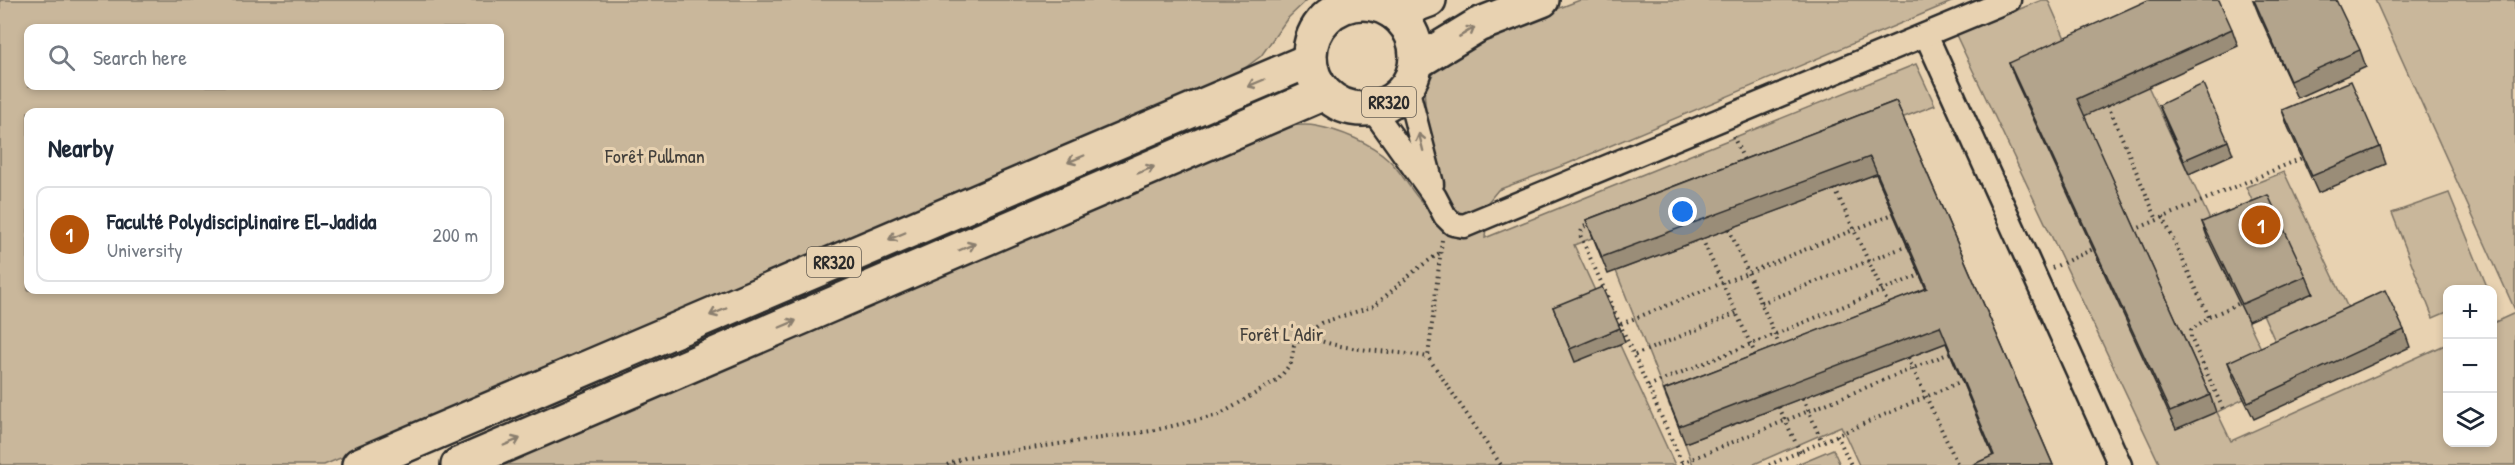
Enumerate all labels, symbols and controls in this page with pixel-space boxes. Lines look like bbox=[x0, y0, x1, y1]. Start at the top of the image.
search box bbox=[24, 24, 504, 90]
one-way arrow bbox=[1458, 25, 1475, 37]
icon: search bbox=[45, 41, 78, 74]
text: Search here bbox=[93, 42, 187, 72]
one-way arrow bbox=[1247, 78, 1266, 89]
road number: RR320 bbox=[1362, 87, 1416, 117]
text: Nearby bbox=[48, 130, 114, 165]
one-way arrow bbox=[1415, 133, 1427, 152]
park label: Forêt Pullman bbox=[604, 142, 705, 169]
one-way arrow bbox=[1068, 154, 1086, 165]
one-way arrow bbox=[1137, 163, 1155, 175]
your location bbox=[1668, 197, 1697, 226]
pin: 1 bbox=[2242, 202, 2280, 248]
text: Faculté Polydisciplinaire El-Jadida bbox=[107, 206, 376, 236]
text: 1 bbox=[66, 221, 73, 248]
text: 200 m bbox=[433, 221, 478, 248]
one-way arrow bbox=[888, 231, 907, 242]
text: University bbox=[107, 236, 183, 263]
one-way arrow bbox=[958, 240, 976, 251]
road number: RR320 bbox=[807, 247, 861, 277]
map controls bbox=[2443, 285, 2497, 447]
button: + bbox=[2443, 285, 2497, 339]
one-way arrow bbox=[709, 307, 727, 318]
one-way arrow bbox=[779, 317, 797, 328]
park label: Forêt L'Adir bbox=[1239, 320, 1324, 347]
button: − bbox=[2443, 339, 2497, 393]
button: layers bbox=[2443, 393, 2497, 447]
one-way arrow bbox=[503, 436, 521, 447]

